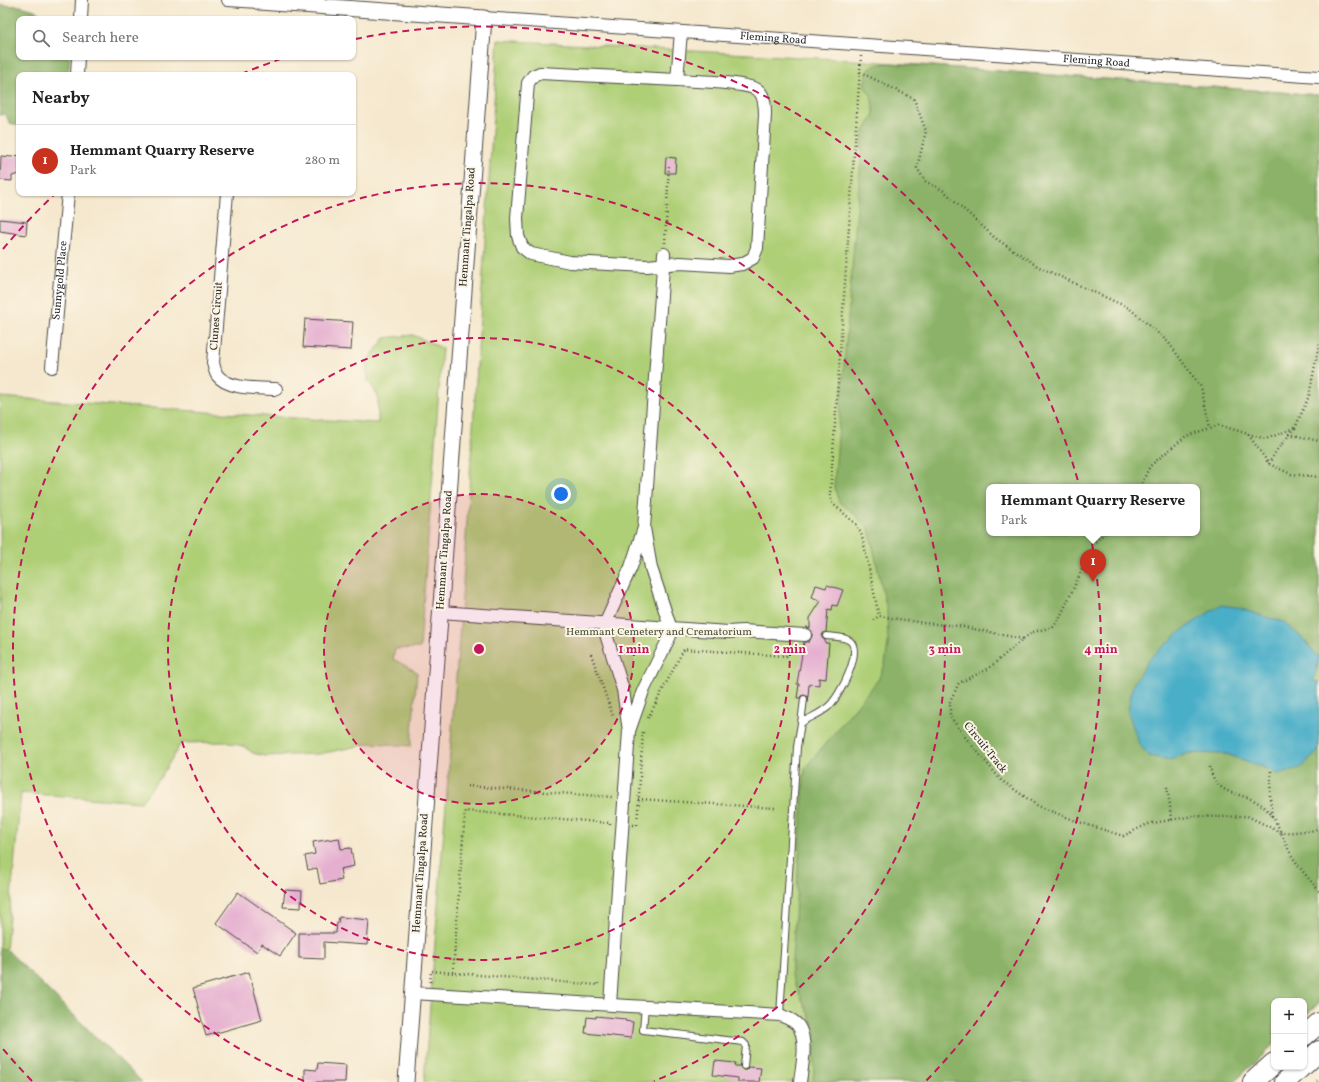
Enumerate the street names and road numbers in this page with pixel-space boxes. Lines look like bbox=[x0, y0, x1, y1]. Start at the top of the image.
street label: Fleming Road bbox=[739, 29, 807, 48]
street label: Fleming Road bbox=[1063, 51, 1130, 71]
street label: Hemmant Tingalpa Road bbox=[456, 167, 480, 287]
street label: Sunnygold Place bbox=[49, 240, 71, 321]
street label: Clunes Circuit bbox=[207, 281, 227, 351]
street label: Hemmant Tingalpa Road bbox=[433, 490, 457, 610]
street label: Circuit Track bbox=[960, 719, 1010, 777]
street label: Hemmant Tingalpa Road bbox=[409, 813, 433, 933]

